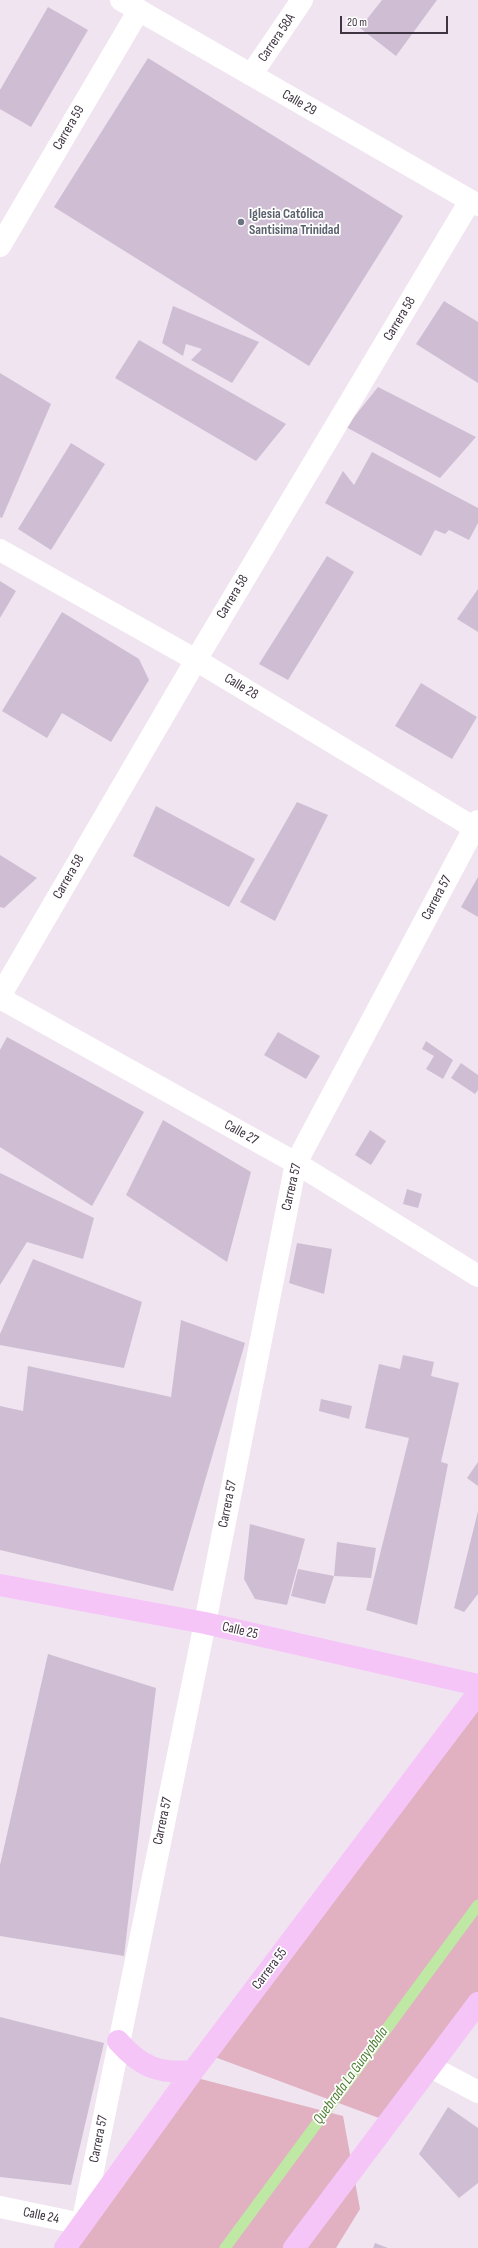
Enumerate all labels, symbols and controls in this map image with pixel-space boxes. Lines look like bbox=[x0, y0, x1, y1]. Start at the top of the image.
scale bar bbox=[342, 8, 450, 34]
street label: Carrera 58A bbox=[255, 11, 299, 65]
text: 20 m bbox=[347, 15, 367, 30]
street label: Calle 29 bbox=[279, 86, 319, 120]
street label: Carrera 59 bbox=[50, 103, 88, 153]
place label: Iglesia Católica Santisima Trinidad bbox=[249, 206, 340, 238]
marker: Iglesia Católica Santisima Trinidad bbox=[236, 217, 246, 227]
street label: Carrera 58 bbox=[380, 294, 420, 344]
street label: Carrera 58 bbox=[213, 572, 253, 622]
street label: Calle 28 bbox=[221, 670, 261, 704]
street label: Carrera 58 bbox=[50, 852, 88, 902]
street label: Carrera 57 bbox=[418, 873, 456, 923]
street label: Calle 27 bbox=[221, 1117, 261, 1149]
street label: Carrera 57 bbox=[278, 1162, 306, 1212]
street label: Carrera 57 bbox=[215, 1479, 241, 1529]
street label: Calle 25 bbox=[220, 1619, 260, 1643]
street label: Carrera 57 bbox=[150, 1796, 176, 1846]
street label: Carrera 55 bbox=[249, 1945, 291, 1993]
water label: Quebrada La Guayabala bbox=[310, 2024, 392, 2128]
street label: Carrera 57 bbox=[86, 2114, 112, 2164]
street label: Calle 24 bbox=[21, 2204, 61, 2228]

